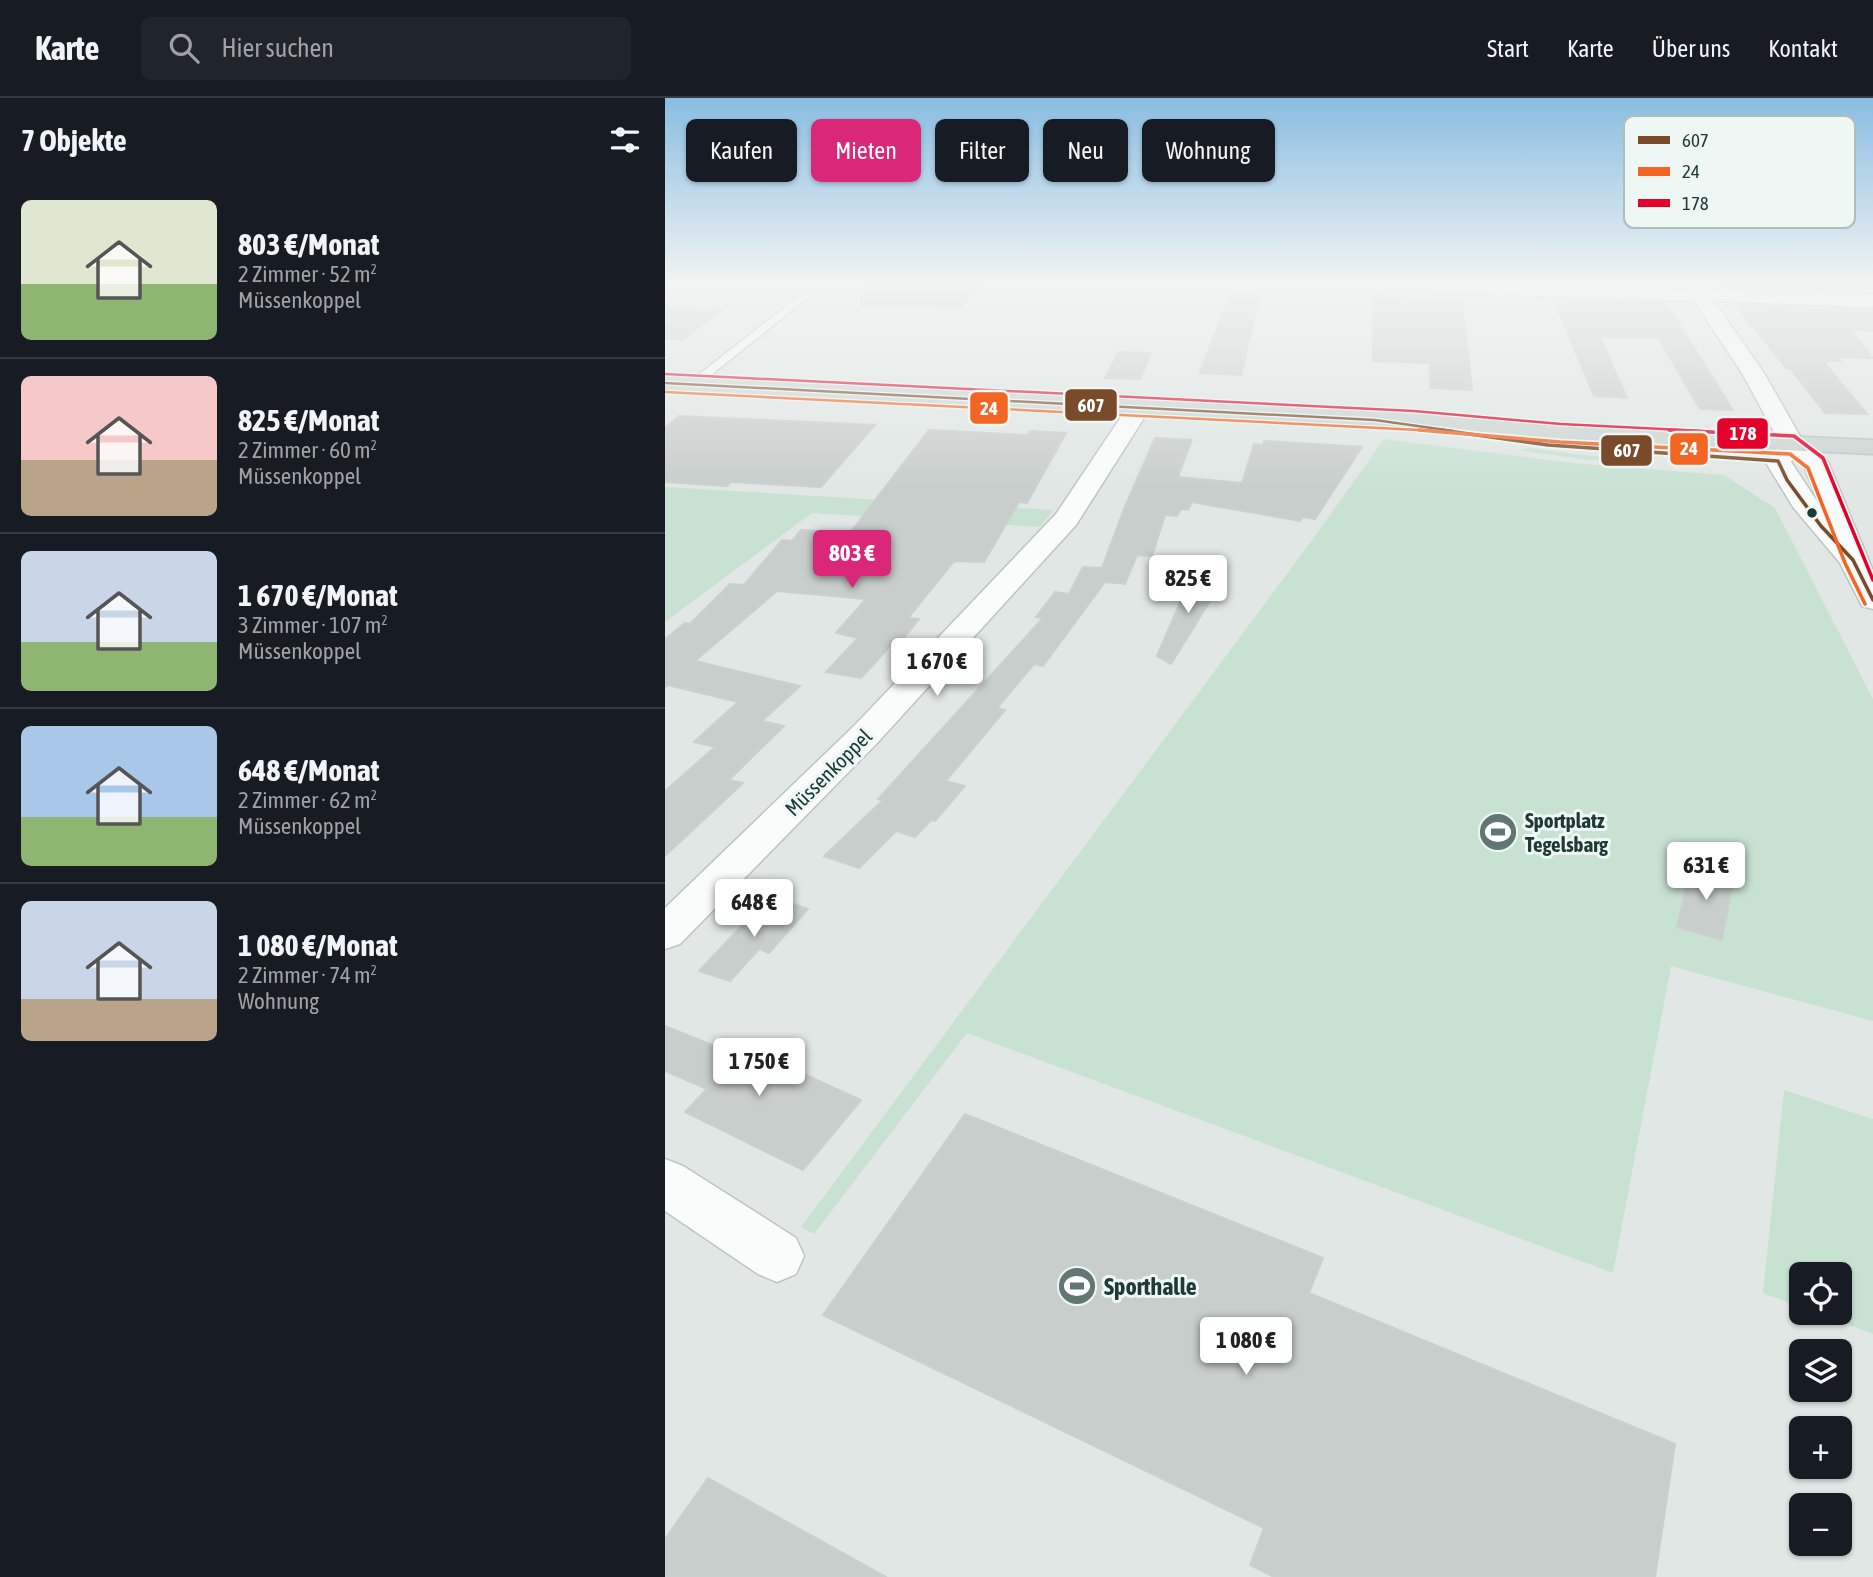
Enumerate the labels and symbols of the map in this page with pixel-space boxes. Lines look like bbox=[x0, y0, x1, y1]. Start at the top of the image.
legend bbox=[1624, 116, 1855, 228]
text: 607 bbox=[1682, 129, 1709, 151]
text: 24 bbox=[1682, 160, 1700, 182]
text: 178 bbox=[1682, 192, 1709, 214]
line badge: 607 bbox=[1064, 388, 1118, 422]
line badge: 24 bbox=[969, 391, 1009, 425]
text: 607 bbox=[1078, 394, 1104, 416]
text: 24 bbox=[980, 397, 998, 419]
line badge: 178 bbox=[1716, 417, 1769, 450]
text: 178 bbox=[1730, 422, 1756, 444]
line badge: 24 bbox=[1669, 432, 1709, 466]
line badge: 607 bbox=[1600, 434, 1653, 467]
text: 24 bbox=[1680, 437, 1698, 459]
text: 607 bbox=[1614, 439, 1640, 461]
unlabelled marker bbox=[1805, 506, 1819, 520]
pin: 803 € bbox=[803, 531, 901, 590]
pin: 825 € bbox=[1139, 556, 1237, 615]
pin: 1 670 € bbox=[872, 638, 1002, 698]
street label: Müssenkoppel bbox=[780, 723, 877, 820]
place label: Sportplatz Tegelsbarg bbox=[1525, 808, 1609, 856]
sports icon: Sportplatz Tegelsbarg bbox=[1477, 811, 1519, 853]
pin: 631 € bbox=[1657, 842, 1755, 902]
pin: 648 € bbox=[705, 880, 803, 939]
pin: 1 750 € bbox=[694, 1038, 824, 1098]
sports icon: Sporthalle bbox=[1056, 1265, 1098, 1307]
place label: Sporthalle bbox=[1104, 1273, 1197, 1300]
pin: 1 080 € bbox=[1181, 1318, 1311, 1377]

